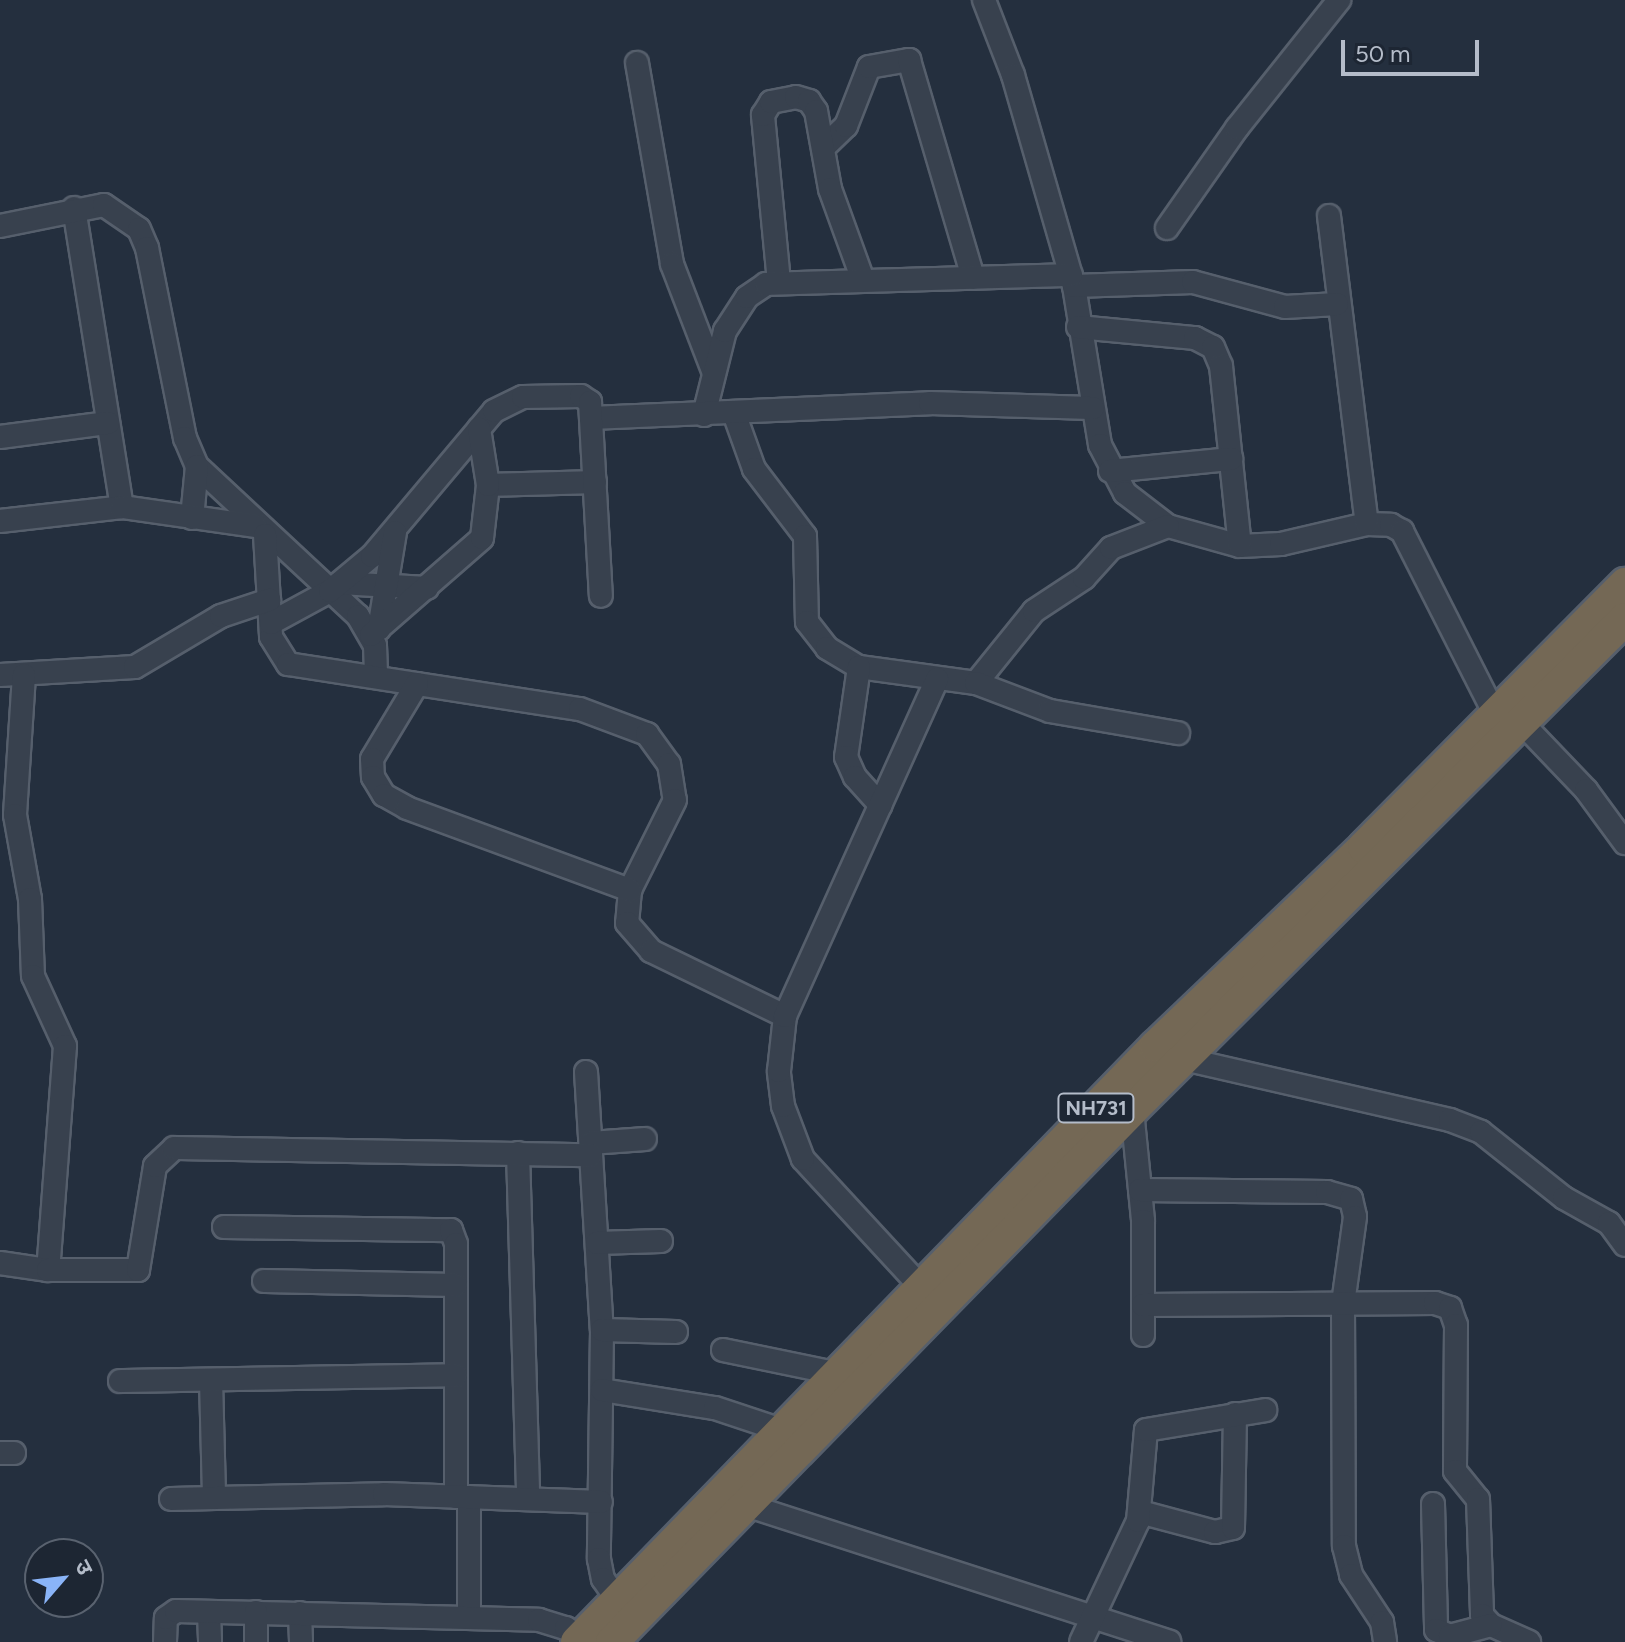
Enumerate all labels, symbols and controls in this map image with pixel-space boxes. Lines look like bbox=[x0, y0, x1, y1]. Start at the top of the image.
scale bar bbox=[1345, 24, 1483, 74]
text: 50 m bbox=[1355, 39, 1411, 68]
road number: NH731 bbox=[1056, 1092, 1136, 1124]
north arrow bbox=[24, 1538, 104, 1618]
text: उ bbox=[69, 1555, 99, 1579]

